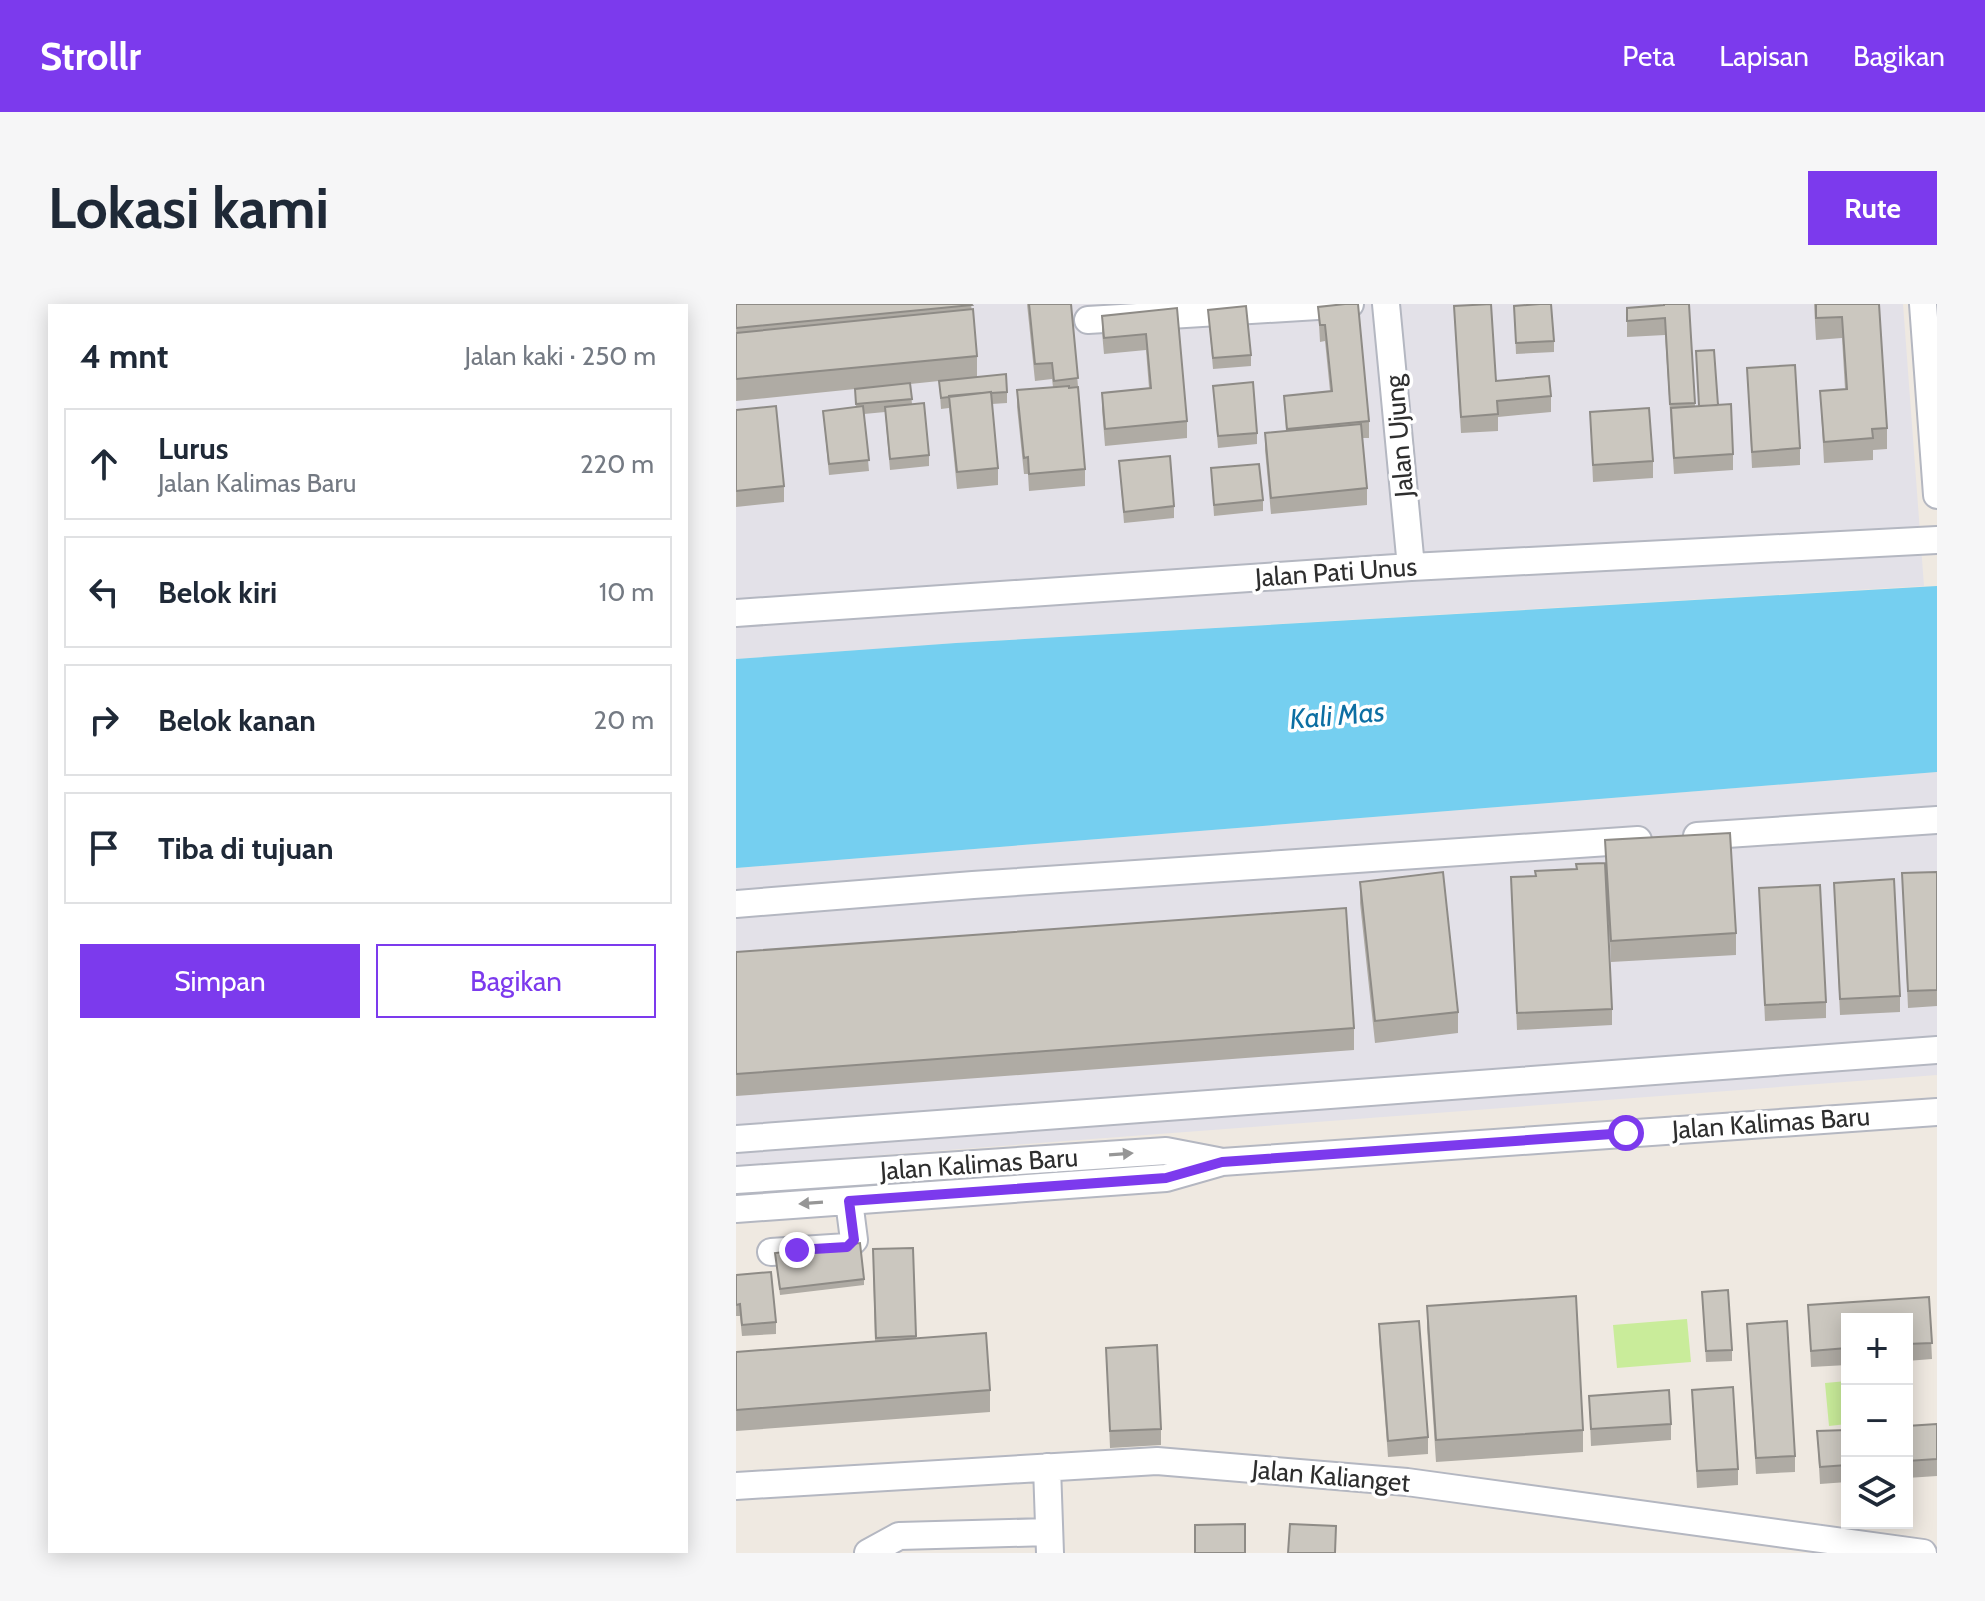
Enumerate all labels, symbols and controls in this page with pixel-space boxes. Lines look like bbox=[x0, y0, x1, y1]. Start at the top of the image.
text: Strollr bbox=[40, 33, 141, 80]
text: Peta bbox=[1622, 39, 1675, 73]
text: Lapisan bbox=[1719, 39, 1809, 73]
text: Bagikan bbox=[1853, 39, 1945, 73]
button: Rute bbox=[1808, 171, 1937, 245]
text: Lokasi kami bbox=[48, 174, 329, 242]
text: 4 mnt bbox=[80, 335, 169, 377]
text: Jalan kaki · 250 m bbox=[465, 340, 656, 372]
street label: Jalan Ujung bbox=[1378, 372, 1420, 500]
text: Lurus bbox=[158, 430, 229, 467]
icon: ahead bbox=[82, 442, 126, 486]
text: 220 m bbox=[580, 448, 654, 480]
text: Jalan Kalimas Baru bbox=[158, 467, 356, 499]
street label: Jalan Pati Unus bbox=[1253, 550, 1418, 594]
icon: left bbox=[82, 570, 126, 614]
text: Belok kiri bbox=[158, 574, 277, 611]
text: 10 m bbox=[599, 576, 654, 608]
water label: Kali Mas bbox=[1288, 694, 1386, 736]
icon: right bbox=[82, 698, 126, 742]
text: Belok kanan bbox=[158, 702, 316, 739]
text: 20 m bbox=[594, 704, 654, 736]
icon: arrive bbox=[82, 826, 126, 870]
text: Tiba di tujuan bbox=[158, 830, 334, 867]
button: Simpan bbox=[80, 944, 360, 1018]
button: Bagikan bbox=[376, 944, 656, 1018]
street label: Jalan Kalimas Baru bbox=[1670, 1100, 1871, 1146]
route start bbox=[1608, 1115, 1644, 1151]
street label: Jalan Kalimas Baru bbox=[878, 1141, 1079, 1187]
one-way arrow bbox=[1109, 1147, 1134, 1160]
one-way arrow bbox=[798, 1197, 823, 1210]
route end bbox=[779, 1232, 815, 1268]
map controls bbox=[1841, 1313, 1913, 1529]
button: + bbox=[1841, 1313, 1913, 1385]
button: − bbox=[1841, 1385, 1913, 1457]
street label: Jalan Kalianget bbox=[1250, 1453, 1412, 1499]
button: layers bbox=[1841, 1457, 1913, 1529]

